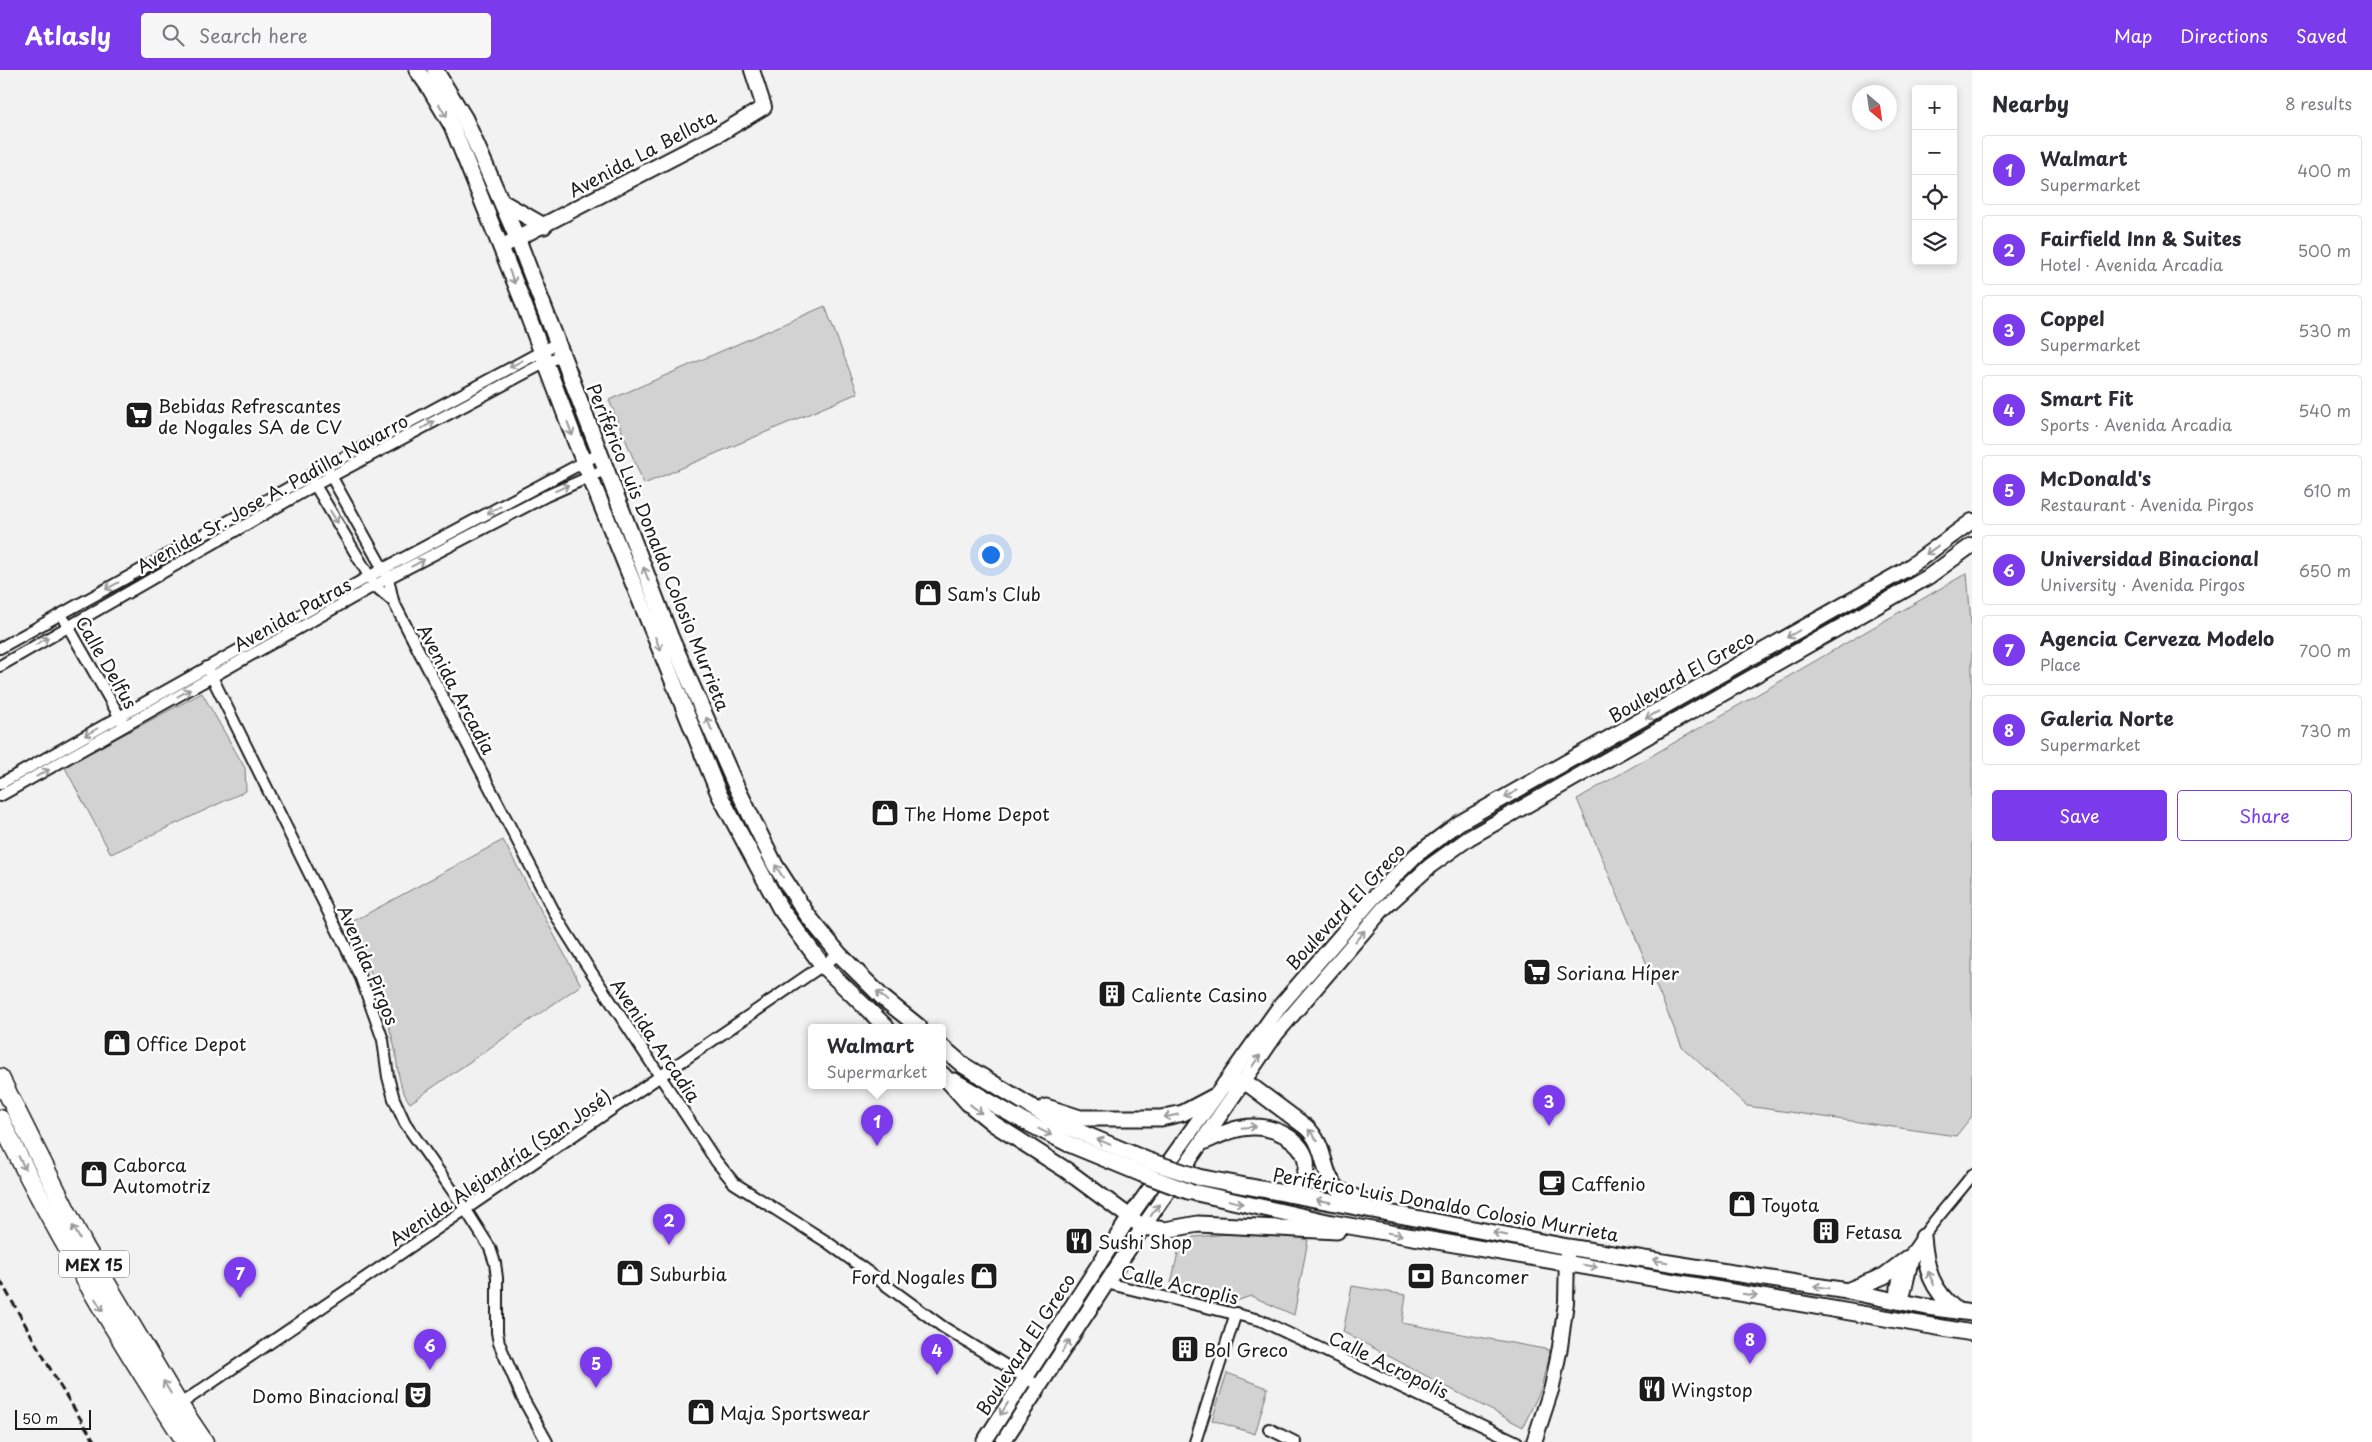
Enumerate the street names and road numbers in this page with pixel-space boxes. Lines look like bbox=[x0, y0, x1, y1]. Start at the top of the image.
street label: Avenida La Bellota bbox=[563, 102, 721, 203]
street label: Periférico Luis Donaldo Colosio Murrieta bbox=[581, 379, 738, 715]
street label: Avenida Sr. Jose A. Padilla Navarro bbox=[131, 407, 413, 579]
street label: Avenida Patras bbox=[228, 570, 356, 658]
street label: Calle Delfus bbox=[69, 610, 145, 714]
street label: Avenida Arcadia bbox=[411, 619, 503, 760]
street label: Boulevard El Greco bbox=[1603, 623, 1759, 729]
street label: Boulevard El Greco bbox=[1279, 837, 1411, 975]
street label: Avenida Pirgos bbox=[332, 901, 406, 1029]
street label: Avenida Arcadia bbox=[605, 973, 708, 1108]
street label: Avenida Alejandría (San José) bbox=[383, 1082, 617, 1252]
street label: Periférico Luis Donaldo Colosio Murrieta bbox=[1271, 1160, 1622, 1248]
road number: MEX 15 bbox=[59, 1250, 129, 1278]
street label: Calle Acroplis bbox=[1118, 1257, 1242, 1311]
street label: Boulevard El Greco bbox=[969, 1268, 1081, 1420]
street label: Calle Acropolis bbox=[1324, 1323, 1454, 1405]

